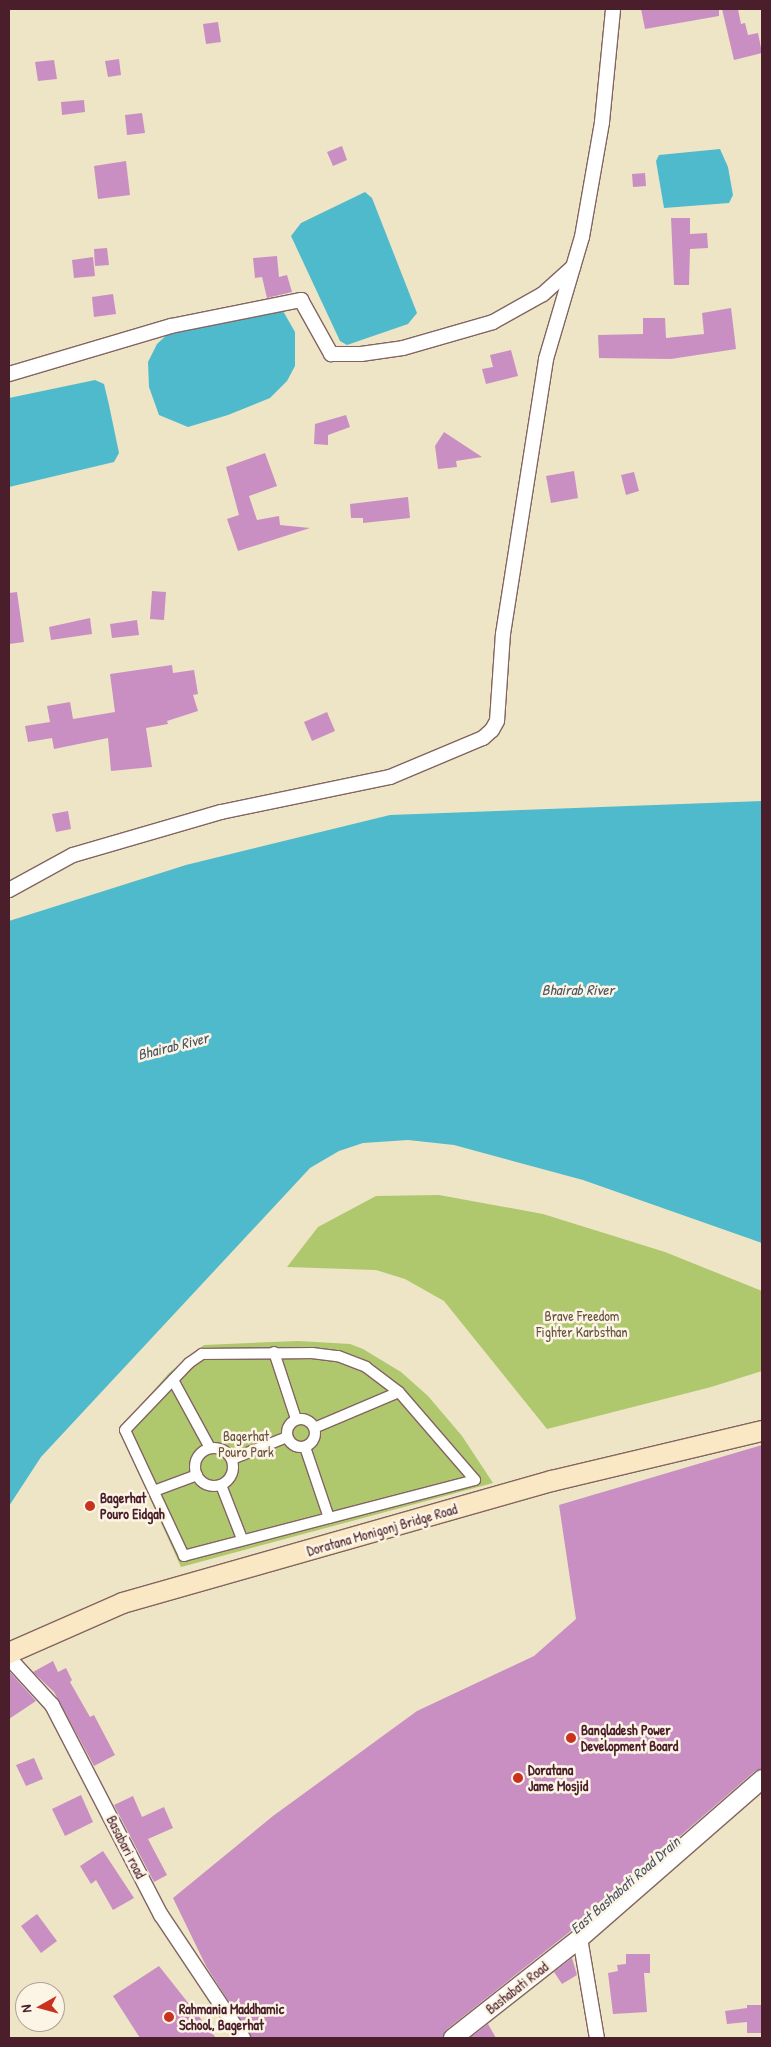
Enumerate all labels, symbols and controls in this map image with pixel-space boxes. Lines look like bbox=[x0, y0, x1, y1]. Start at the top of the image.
water label: Bhairab River bbox=[542, 981, 614, 999]
water label: Bhairab River bbox=[136, 1029, 210, 1063]
park label: Brave Freedom Fighter Karbsthan bbox=[536, 1308, 628, 1340]
park label: Bagerhat Pouro Park bbox=[218, 1428, 274, 1460]
place label: Bagerhat Pouro Eidgah bbox=[100, 1490, 165, 1522]
marker: Bagerhat Pouro Eidgah bbox=[84, 1500, 96, 1512]
street label: Doratana Monigonj Bridge Road bbox=[305, 1500, 459, 1560]
place label: Bangladesh Power Development Board bbox=[581, 1722, 678, 1754]
marker: Bangladesh Power Development Board bbox=[565, 1732, 577, 1744]
place label: Doratana Jame Mosjid bbox=[528, 1762, 588, 1794]
marker: Doratana Jame Mosjid bbox=[512, 1772, 524, 1784]
street label: Basabari road bbox=[103, 1813, 149, 1881]
water label: East Bashabati Road Drain bbox=[567, 1833, 683, 1937]
street label: Bashabati Road bbox=[482, 1958, 552, 2018]
north arrow bbox=[15, 1982, 65, 2032]
place label: Rahmania Maddhamic School, Bagerhat bbox=[179, 2001, 284, 2034]
text: N bbox=[16, 2004, 35, 2014]
marker: Rahmania Maddhamic School, Bagerhat bbox=[163, 2011, 175, 2023]

